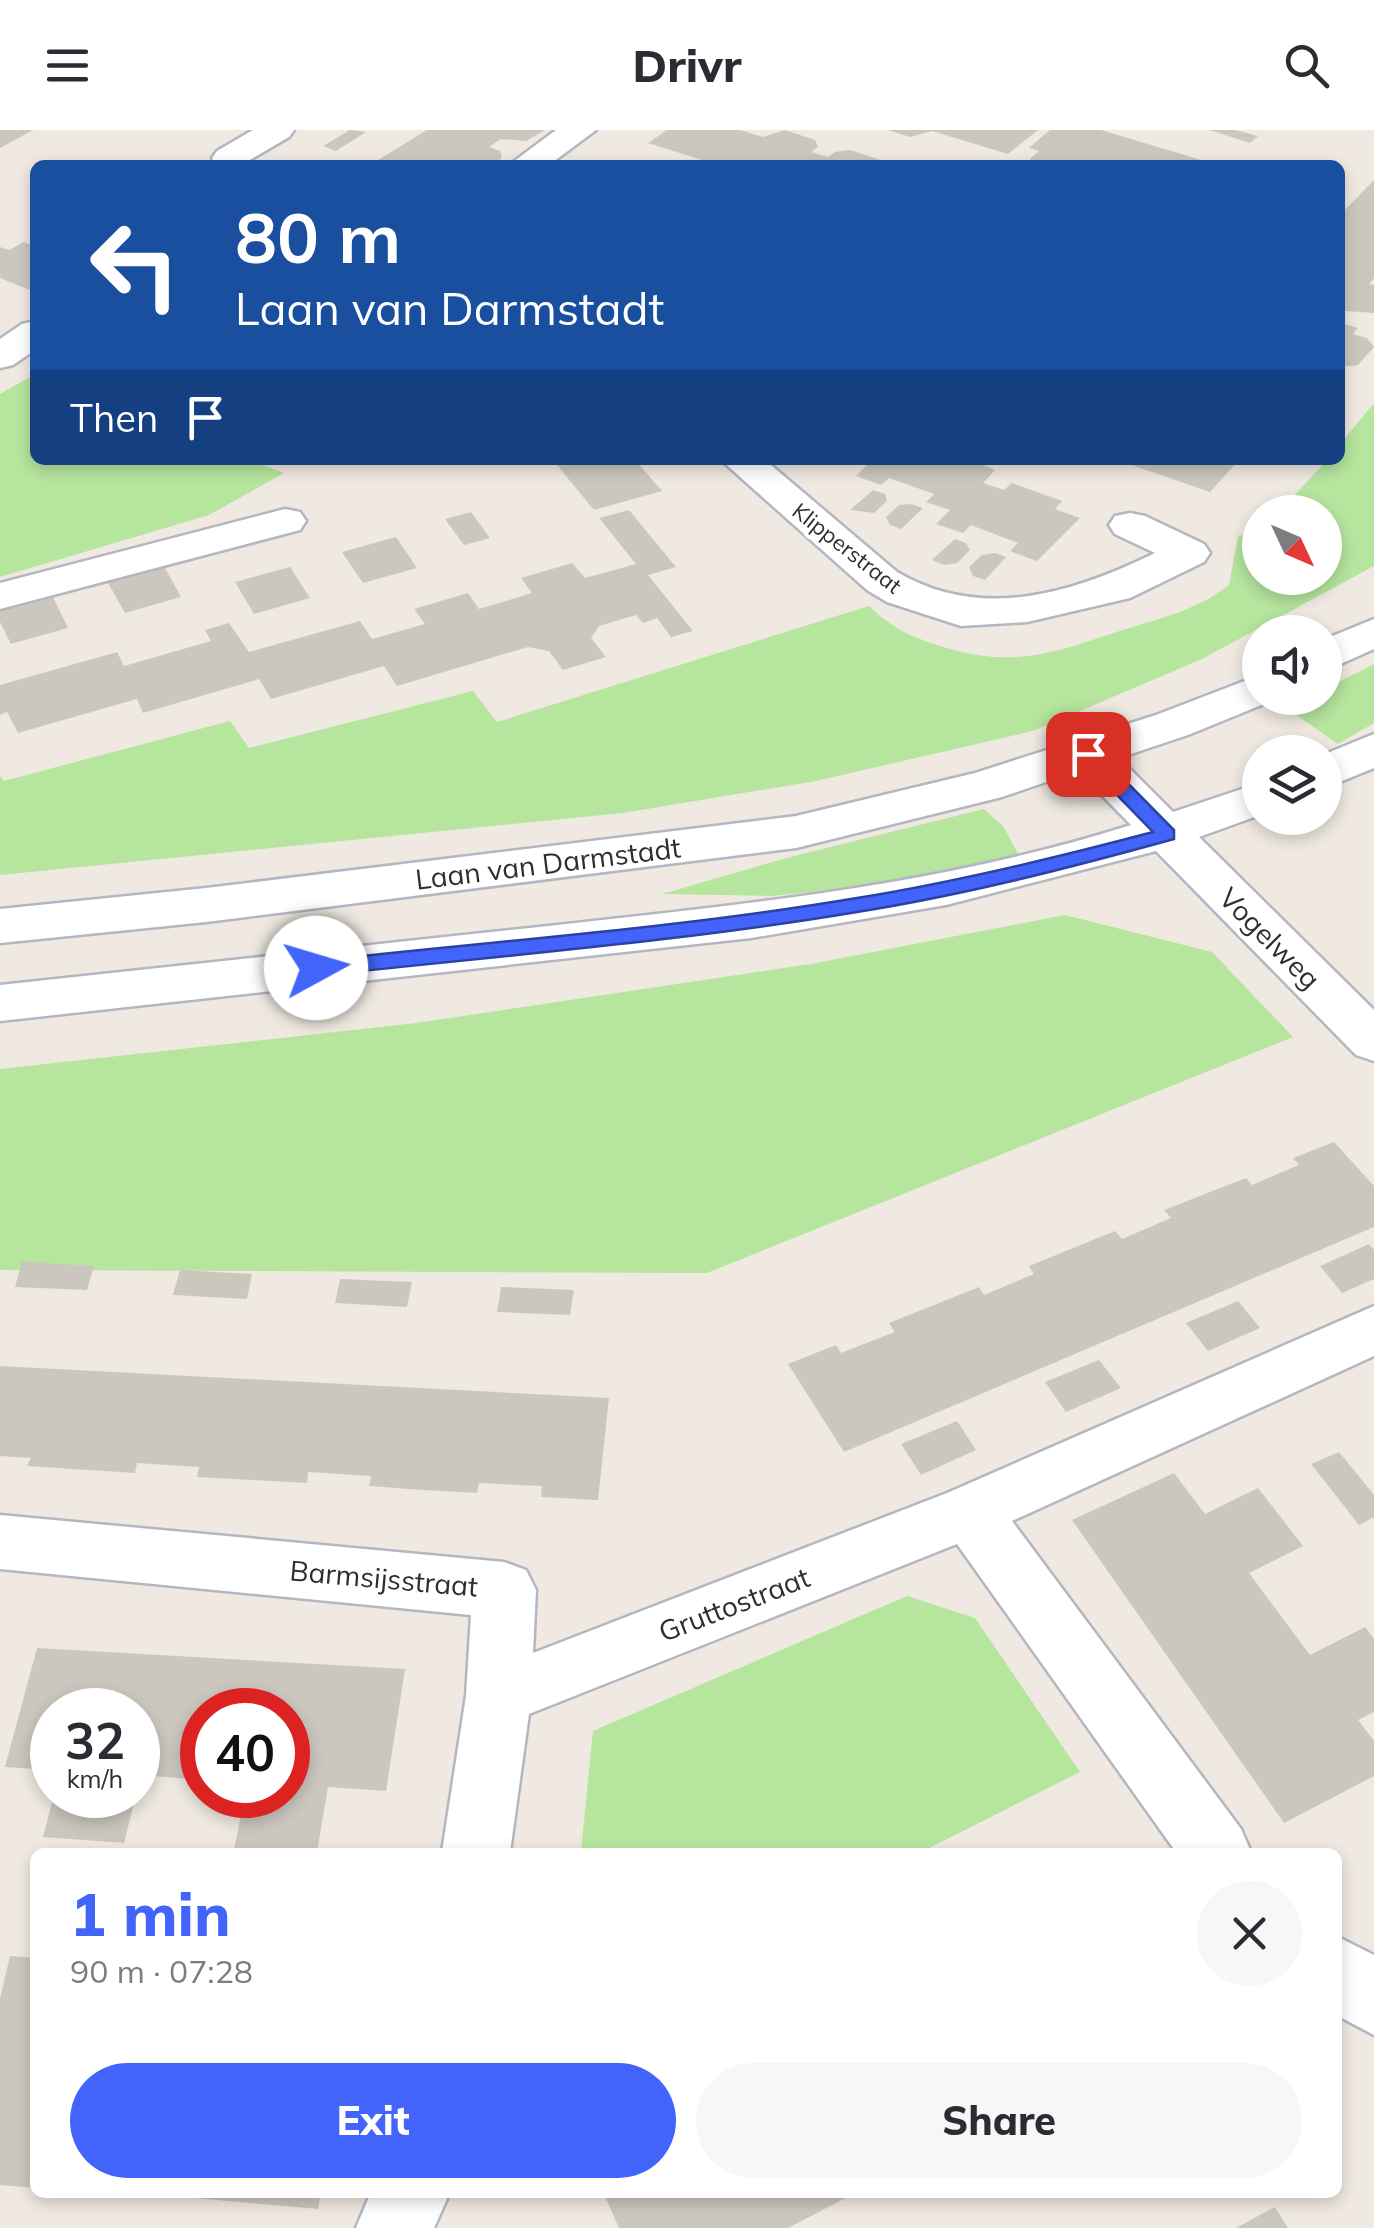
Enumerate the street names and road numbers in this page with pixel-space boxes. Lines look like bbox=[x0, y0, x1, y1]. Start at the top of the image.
street label: Klipperstraat bbox=[787, 497, 908, 600]
street label: Laan van Darmstadt bbox=[413, 829, 683, 897]
street label: Vogelweg bbox=[1212, 880, 1328, 996]
street label: Barmsijsstraat bbox=[288, 1552, 480, 1604]
street label: Gruttostraat bbox=[654, 1559, 815, 1649]

